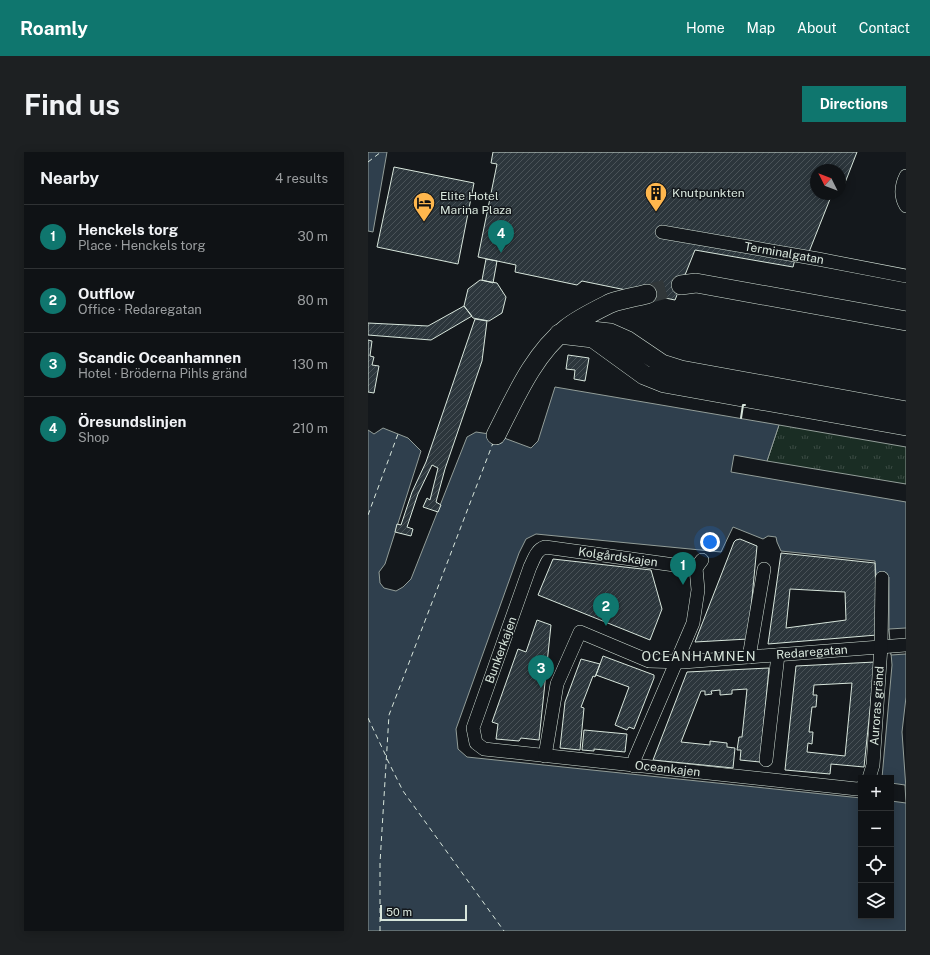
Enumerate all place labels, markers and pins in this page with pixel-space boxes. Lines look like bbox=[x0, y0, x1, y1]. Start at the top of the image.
building icon: Knutpunkten bbox=[643, 180, 669, 213]
place label: Knutpunkten bbox=[672, 186, 745, 200]
place label: Elite Hotel Marina Plaza bbox=[440, 189, 512, 217]
hotel icon: Elite Hotel Marina Plaza bbox=[411, 190, 437, 223]
pin: 4 bbox=[488, 220, 514, 253]
pin: 1 bbox=[670, 552, 696, 585]
pin: 2 bbox=[593, 593, 619, 626]
pin: 3 bbox=[528, 655, 554, 688]

